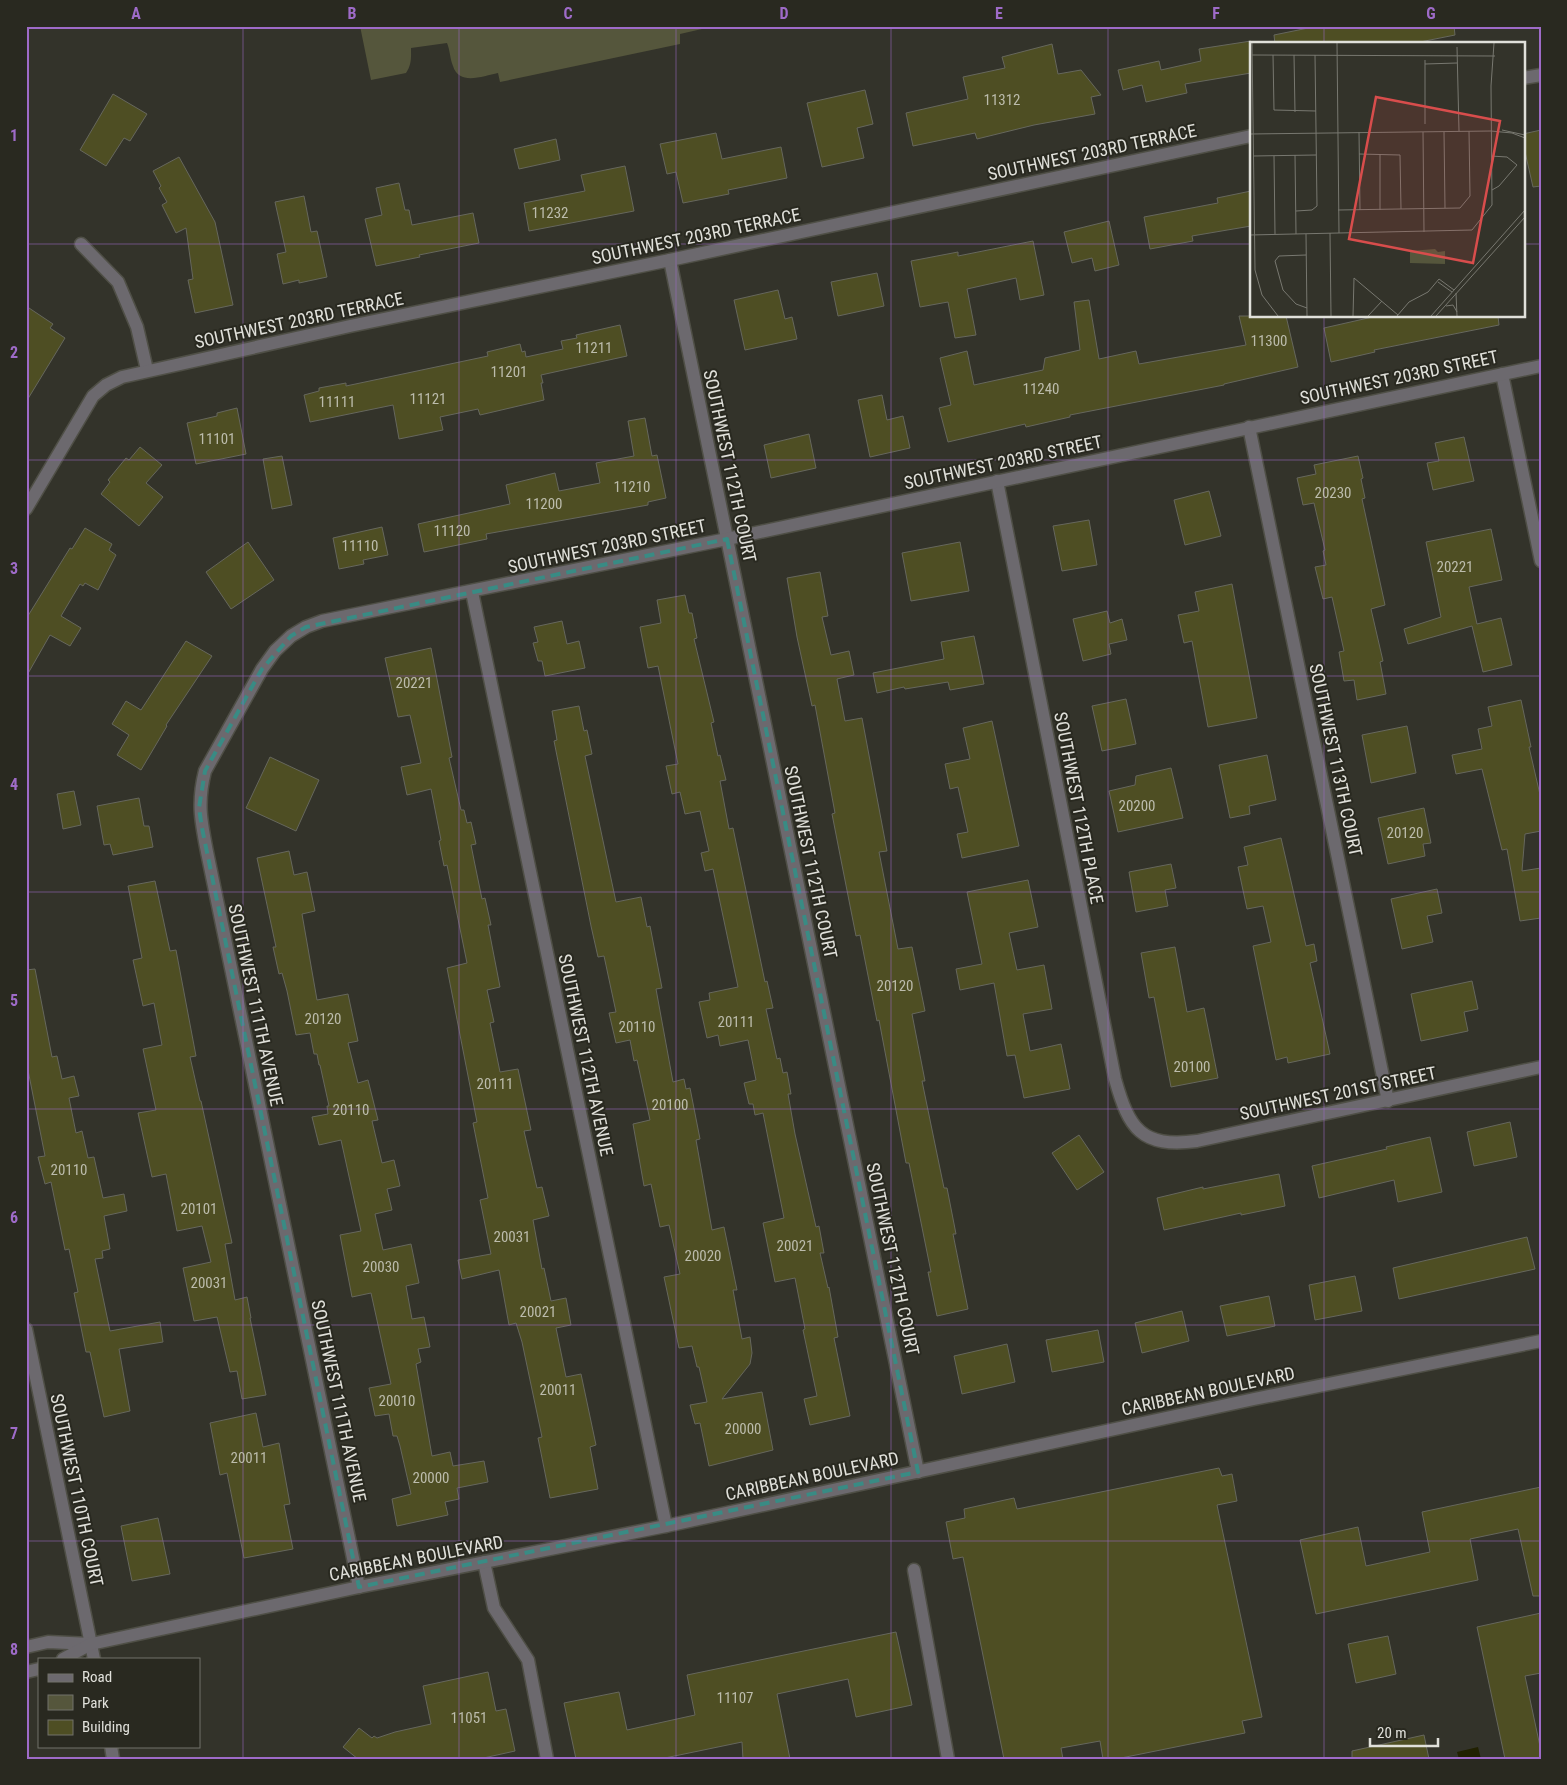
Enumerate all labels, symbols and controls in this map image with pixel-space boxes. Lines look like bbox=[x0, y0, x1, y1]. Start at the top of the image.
text: A bbox=[131, 4, 141, 23]
text: B bbox=[348, 4, 357, 23]
text: C bbox=[563, 4, 573, 23]
text: D bbox=[779, 4, 789, 23]
text: E bbox=[995, 4, 1003, 23]
text: F bbox=[1212, 4, 1220, 23]
text: G bbox=[1426, 4, 1436, 23]
inset map bbox=[1250, 42, 1524, 318]
house number: 11312 bbox=[983, 91, 1021, 109]
street label: SOUTHWEST 203RD TERRACE bbox=[986, 120, 1198, 184]
text: 1 bbox=[10, 126, 18, 145]
house number: 11232 bbox=[531, 204, 569, 222]
street label: SOUTHWEST 203RD TERRACE bbox=[590, 204, 802, 268]
street label: SOUTHWEST 203RD TERRACE bbox=[193, 288, 405, 352]
house number: 11300 bbox=[1250, 332, 1288, 350]
house number: 11211 bbox=[575, 339, 613, 357]
text: 2 bbox=[10, 343, 18, 362]
street label: SOUTHWEST 203RD STREET bbox=[1298, 346, 1500, 408]
house number: 11201 bbox=[490, 363, 528, 381]
street label: SOUTHWEST 112TH COURT bbox=[699, 368, 761, 564]
house number: 11240 bbox=[1022, 380, 1060, 398]
house number: 11121 bbox=[409, 390, 447, 408]
house number: 11111 bbox=[318, 393, 356, 411]
house number: 11101 bbox=[198, 430, 236, 448]
street label: SOUTHWEST 203RD STREET bbox=[902, 431, 1104, 493]
house number: 11210 bbox=[613, 478, 651, 496]
house number: 20230 bbox=[1314, 484, 1352, 502]
house number: 11200 bbox=[525, 495, 563, 513]
street label: SOUTHWEST 203RD STREET bbox=[506, 515, 708, 577]
house number: 11120 bbox=[433, 522, 471, 540]
house number: 11110 bbox=[341, 537, 379, 555]
house number: 20221 bbox=[1436, 558, 1474, 576]
text: 3 bbox=[10, 559, 18, 578]
street label: SOUTHWEST 113TH COURT bbox=[1305, 662, 1367, 858]
house number: 20221 bbox=[395, 674, 433, 692]
street label: SOUTHWEST 112TH PLACE bbox=[1050, 710, 1108, 906]
street label: SOUTHWEST 112TH COURT bbox=[780, 764, 842, 960]
text: 4 bbox=[10, 775, 18, 794]
house number: 20200 bbox=[1118, 797, 1156, 815]
house number: 20120 bbox=[1386, 824, 1424, 842]
street label: SOUTHWEST 111TH AVENUE bbox=[224, 902, 288, 1108]
street label: SOUTHWEST 112TH AVENUE bbox=[554, 952, 618, 1158]
house number: 20120 bbox=[876, 977, 914, 995]
text: 5 bbox=[10, 991, 18, 1010]
house number: 20120 bbox=[304, 1010, 342, 1028]
house number: 20111 bbox=[717, 1013, 755, 1031]
house number: 20110 bbox=[618, 1018, 656, 1036]
house number: 20100 bbox=[1173, 1058, 1211, 1076]
street label: SOUTHWEST 201ST STREET bbox=[1238, 1062, 1438, 1124]
house number: 20111 bbox=[476, 1075, 514, 1093]
house number: 20100 bbox=[651, 1096, 689, 1114]
house number: 20110 bbox=[332, 1101, 370, 1119]
house number: 20110 bbox=[50, 1161, 88, 1179]
street label: SOUTHWEST 112TH COURT bbox=[862, 1161, 924, 1357]
house number: 20101 bbox=[180, 1200, 218, 1218]
text: 6 bbox=[10, 1208, 18, 1227]
house number: 20031 bbox=[493, 1228, 531, 1246]
house number: 20021 bbox=[776, 1237, 814, 1255]
house number: 20020 bbox=[684, 1247, 722, 1265]
house number: 20030 bbox=[362, 1258, 400, 1276]
house number: 20031 bbox=[190, 1274, 228, 1292]
street label: SOUTHWEST 111TH AVENUE bbox=[307, 1298, 371, 1504]
house number: 20021 bbox=[519, 1303, 557, 1321]
street label: CARIBBEAN BOULEVARD bbox=[1119, 1362, 1297, 1420]
house number: 20011 bbox=[539, 1381, 577, 1399]
street label: SOUTHWEST 110TH COURT bbox=[46, 1392, 108, 1588]
house number: 20010 bbox=[378, 1392, 416, 1410]
house number: 20000 bbox=[724, 1420, 762, 1438]
text: 7 bbox=[10, 1424, 18, 1443]
street label: CARIBBEAN BOULEVARD bbox=[723, 1447, 901, 1505]
house number: 20011 bbox=[230, 1449, 268, 1467]
house number: 20000 bbox=[412, 1469, 450, 1487]
street label: CARIBBEAN BOULEVARD bbox=[327, 1531, 505, 1585]
text: 8 bbox=[10, 1640, 18, 1659]
legend bbox=[38, 1658, 200, 1748]
text: Road bbox=[82, 1668, 112, 1686]
house number: 11107 bbox=[716, 1689, 754, 1707]
text: Park bbox=[82, 1694, 109, 1712]
house number: 11051 bbox=[450, 1709, 488, 1727]
scale bar bbox=[1370, 1715, 1437, 1747]
text: Building bbox=[82, 1718, 130, 1736]
text: 20 m bbox=[1377, 1724, 1407, 1742]

